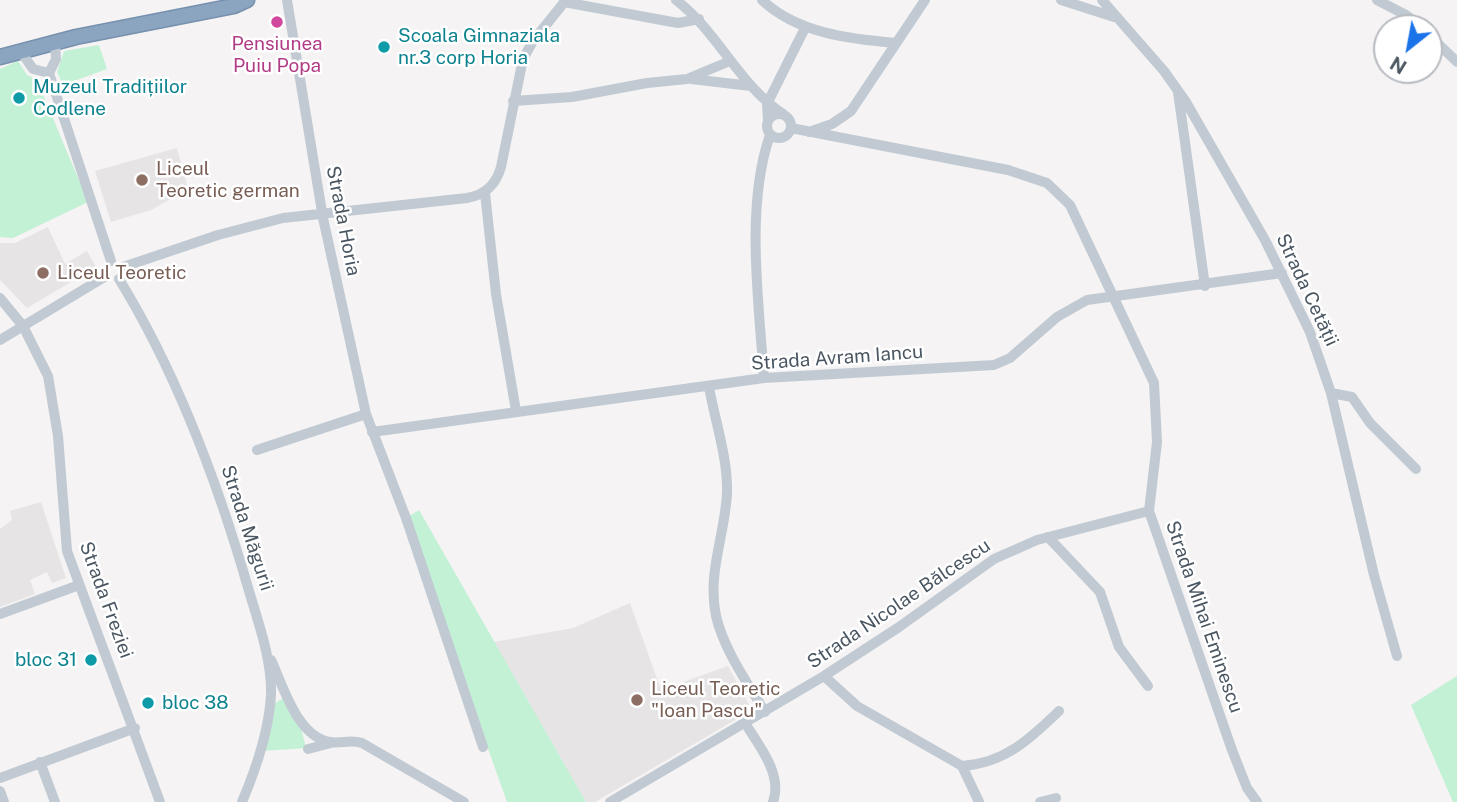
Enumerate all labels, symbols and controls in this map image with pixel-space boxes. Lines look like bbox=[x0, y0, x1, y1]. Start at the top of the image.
marker: Pensiunea Puiu Popa bbox=[269, 14, 285, 30]
north arrow bbox=[1373, 14, 1443, 84]
place label: Scoala Gimnaziala nr.3 corp Horia bbox=[398, 25, 560, 69]
place label: Pensiunea Puiu Popa bbox=[231, 33, 323, 77]
marker: Scoala Gimnaziala nr.3 corp Horia bbox=[376, 39, 392, 55]
text: N bbox=[1386, 52, 1410, 79]
place label: Muzeul Tradițiilor Codlene bbox=[33, 76, 187, 120]
marker: Muzeul Tradițiilor Codlene bbox=[11, 90, 27, 106]
place label: Liceul Teoretic german bbox=[156, 158, 300, 202]
street label: Strada Horia bbox=[321, 164, 365, 278]
marker: Liceul Teoretic german bbox=[134, 172, 150, 188]
street label: Strada Cetății bbox=[1271, 230, 1343, 350]
place label: Liceul Teoretic bbox=[57, 262, 187, 284]
marker: Liceul Teoretic bbox=[35, 265, 51, 281]
street label: Strada Avram Iancu bbox=[750, 341, 924, 375]
street label: Strada Măgurii bbox=[216, 462, 278, 594]
street label: Strada Mihai Eminescu bbox=[1160, 518, 1248, 716]
street label: Strada Nicolae Bălcescu bbox=[803, 534, 995, 674]
street label: Strada Freziei bbox=[74, 539, 138, 661]
place label: bloc 31 bbox=[15, 649, 77, 671]
marker: bloc 31 bbox=[83, 652, 99, 668]
place label: Liceul Teoretic "Ioan Pascu" bbox=[651, 678, 781, 722]
place label: bloc 38 bbox=[162, 692, 228, 714]
marker: Liceul Teoretic "Ioan Pascu" bbox=[629, 692, 645, 708]
marker: bloc 38 bbox=[140, 695, 156, 711]

